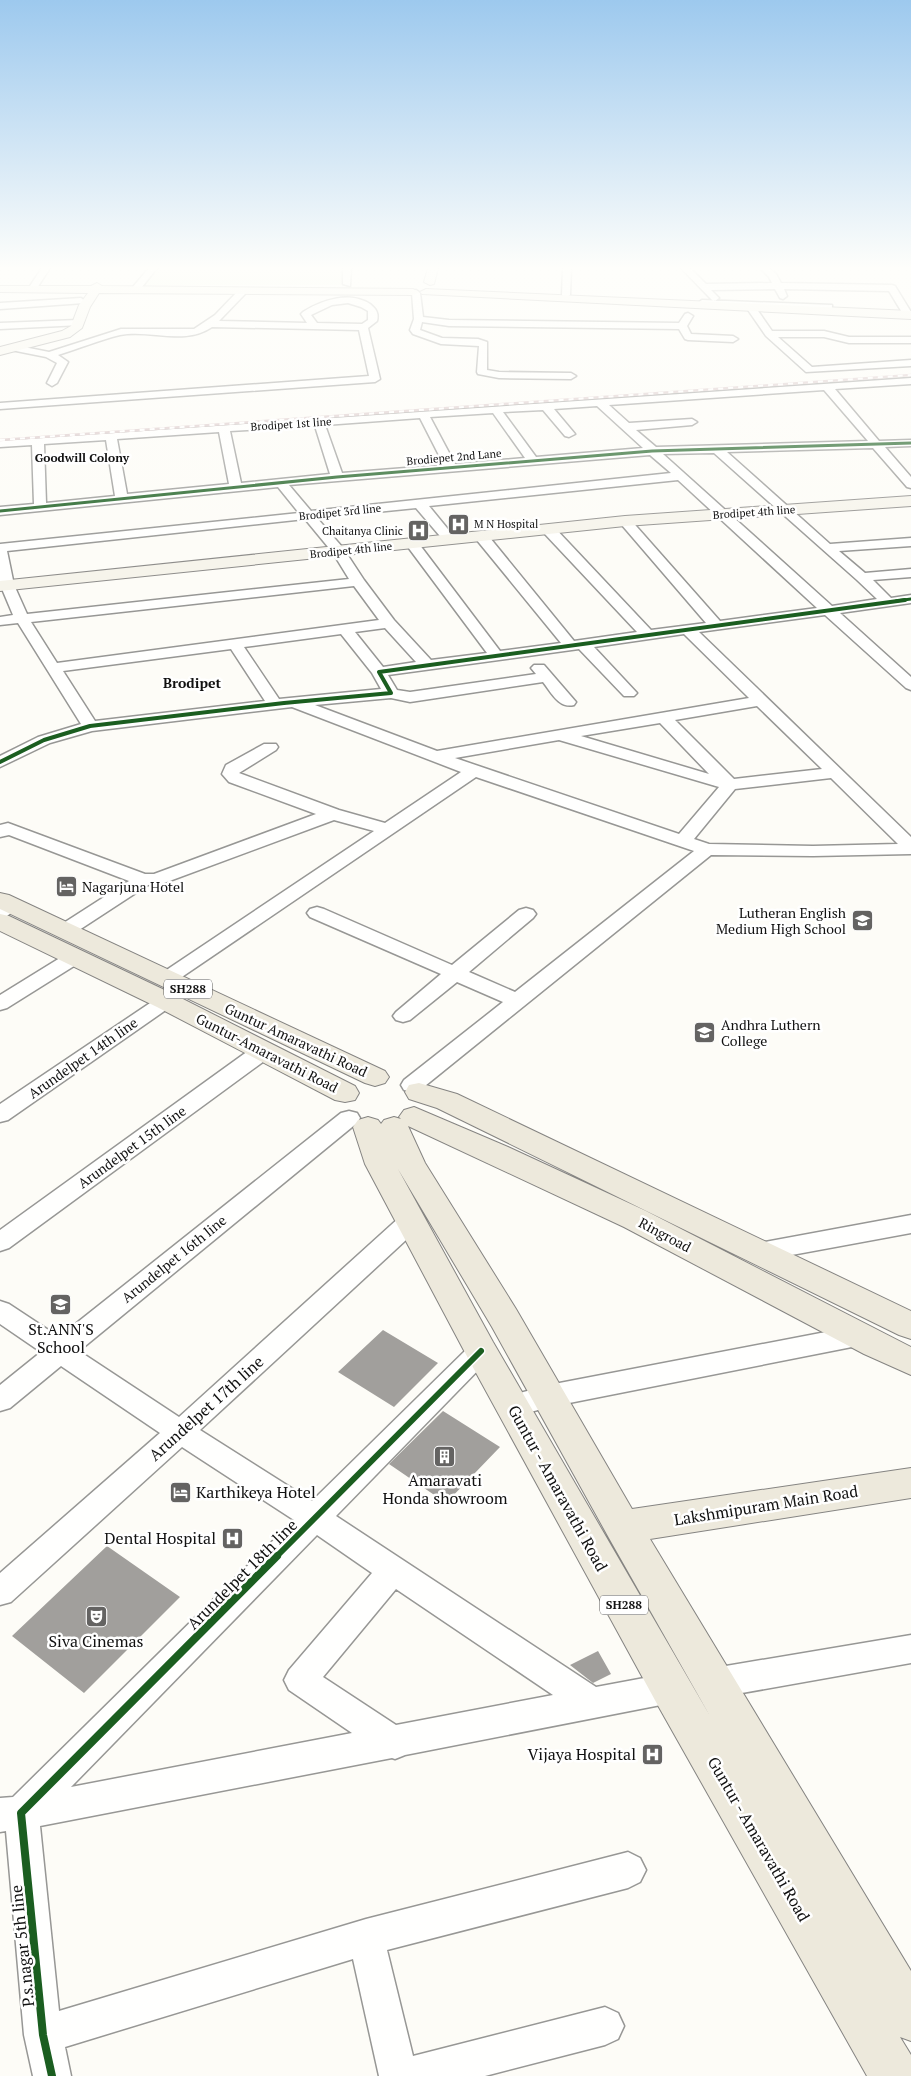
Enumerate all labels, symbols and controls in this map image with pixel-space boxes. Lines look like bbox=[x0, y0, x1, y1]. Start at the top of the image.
street label: Brodipet 1st line bbox=[250, 414, 332, 434]
street label: Brodiepet 2nd Lane bbox=[406, 446, 503, 468]
district label: Goodwill Colony bbox=[35, 450, 130, 465]
street label: Brodipet 3rd line bbox=[298, 501, 382, 523]
street label: Brodipet 4th line bbox=[712, 502, 796, 522]
hospital icon: M N Hospital bbox=[446, 512, 470, 536]
place label: M N Hospital bbox=[474, 517, 538, 531]
hospital icon: Chaitanya Clinic bbox=[407, 519, 431, 543]
place label: Chaitanya Clinic bbox=[322, 524, 403, 538]
street label: Brodipet 4th line bbox=[309, 539, 393, 561]
district label: Brodipet bbox=[163, 673, 221, 692]
hotel icon: Nagarjuna Hotel bbox=[54, 875, 78, 899]
place label: Nagarjuna Hotel bbox=[82, 877, 184, 896]
place label: Lutheran English Medium High School bbox=[716, 903, 846, 938]
school or university icon: Lutheran English Medium High School bbox=[850, 909, 874, 933]
road number: SH288 bbox=[164, 980, 212, 999]
street label: Guntur Amaravathi Road bbox=[222, 998, 371, 1081]
street label: Guntur-Amaravathi Road bbox=[193, 1008, 342, 1097]
street label: Arundelpet 14th line bbox=[24, 1013, 141, 1102]
place label: Andhra Luthern College bbox=[721, 1015, 821, 1050]
school or university icon: Andhra Luthern College bbox=[693, 1021, 717, 1045]
street label: Arundelpet 15th line bbox=[74, 1101, 190, 1192]
street label: Arundelpet 16th line bbox=[117, 1211, 230, 1307]
street label: Ringroad bbox=[636, 1213, 695, 1256]
school or university icon: St.ANN'S School bbox=[49, 1293, 73, 1317]
place label: St.ANN'S School bbox=[28, 1318, 94, 1358]
street label: Arundelpet 17th line bbox=[144, 1351, 268, 1465]
street label: Guntur - Amaravathi Road bbox=[503, 1401, 613, 1575]
building icon: Amaravati Honda showroom bbox=[433, 1444, 457, 1468]
place label: Amaravati Honda showroom bbox=[382, 1469, 508, 1509]
hotel icon: Karthikeya Hotel bbox=[168, 1480, 192, 1504]
street label: Lakshmipuram Main Road bbox=[672, 1480, 860, 1530]
place label: Karthikeya Hotel bbox=[196, 1481, 316, 1503]
street label: Arundelpet 18th line bbox=[182, 1514, 302, 1634]
hospital icon: Dental Hospital bbox=[220, 1526, 244, 1550]
place label: Dental Hospital bbox=[104, 1527, 216, 1549]
road number: SH288 bbox=[600, 1596, 648, 1614]
theatre icon: Siva Cinemas bbox=[84, 1605, 108, 1629]
place label: Siva Cinemas bbox=[49, 1630, 144, 1652]
hospital icon: Vijaya Hospital bbox=[640, 1742, 664, 1766]
place label: Vijaya Hospital bbox=[527, 1743, 636, 1765]
street label: Guntur - Amaravathi Road bbox=[703, 1753, 815, 1926]
street label: P.s.nagar 5th line bbox=[5, 1884, 39, 2008]

